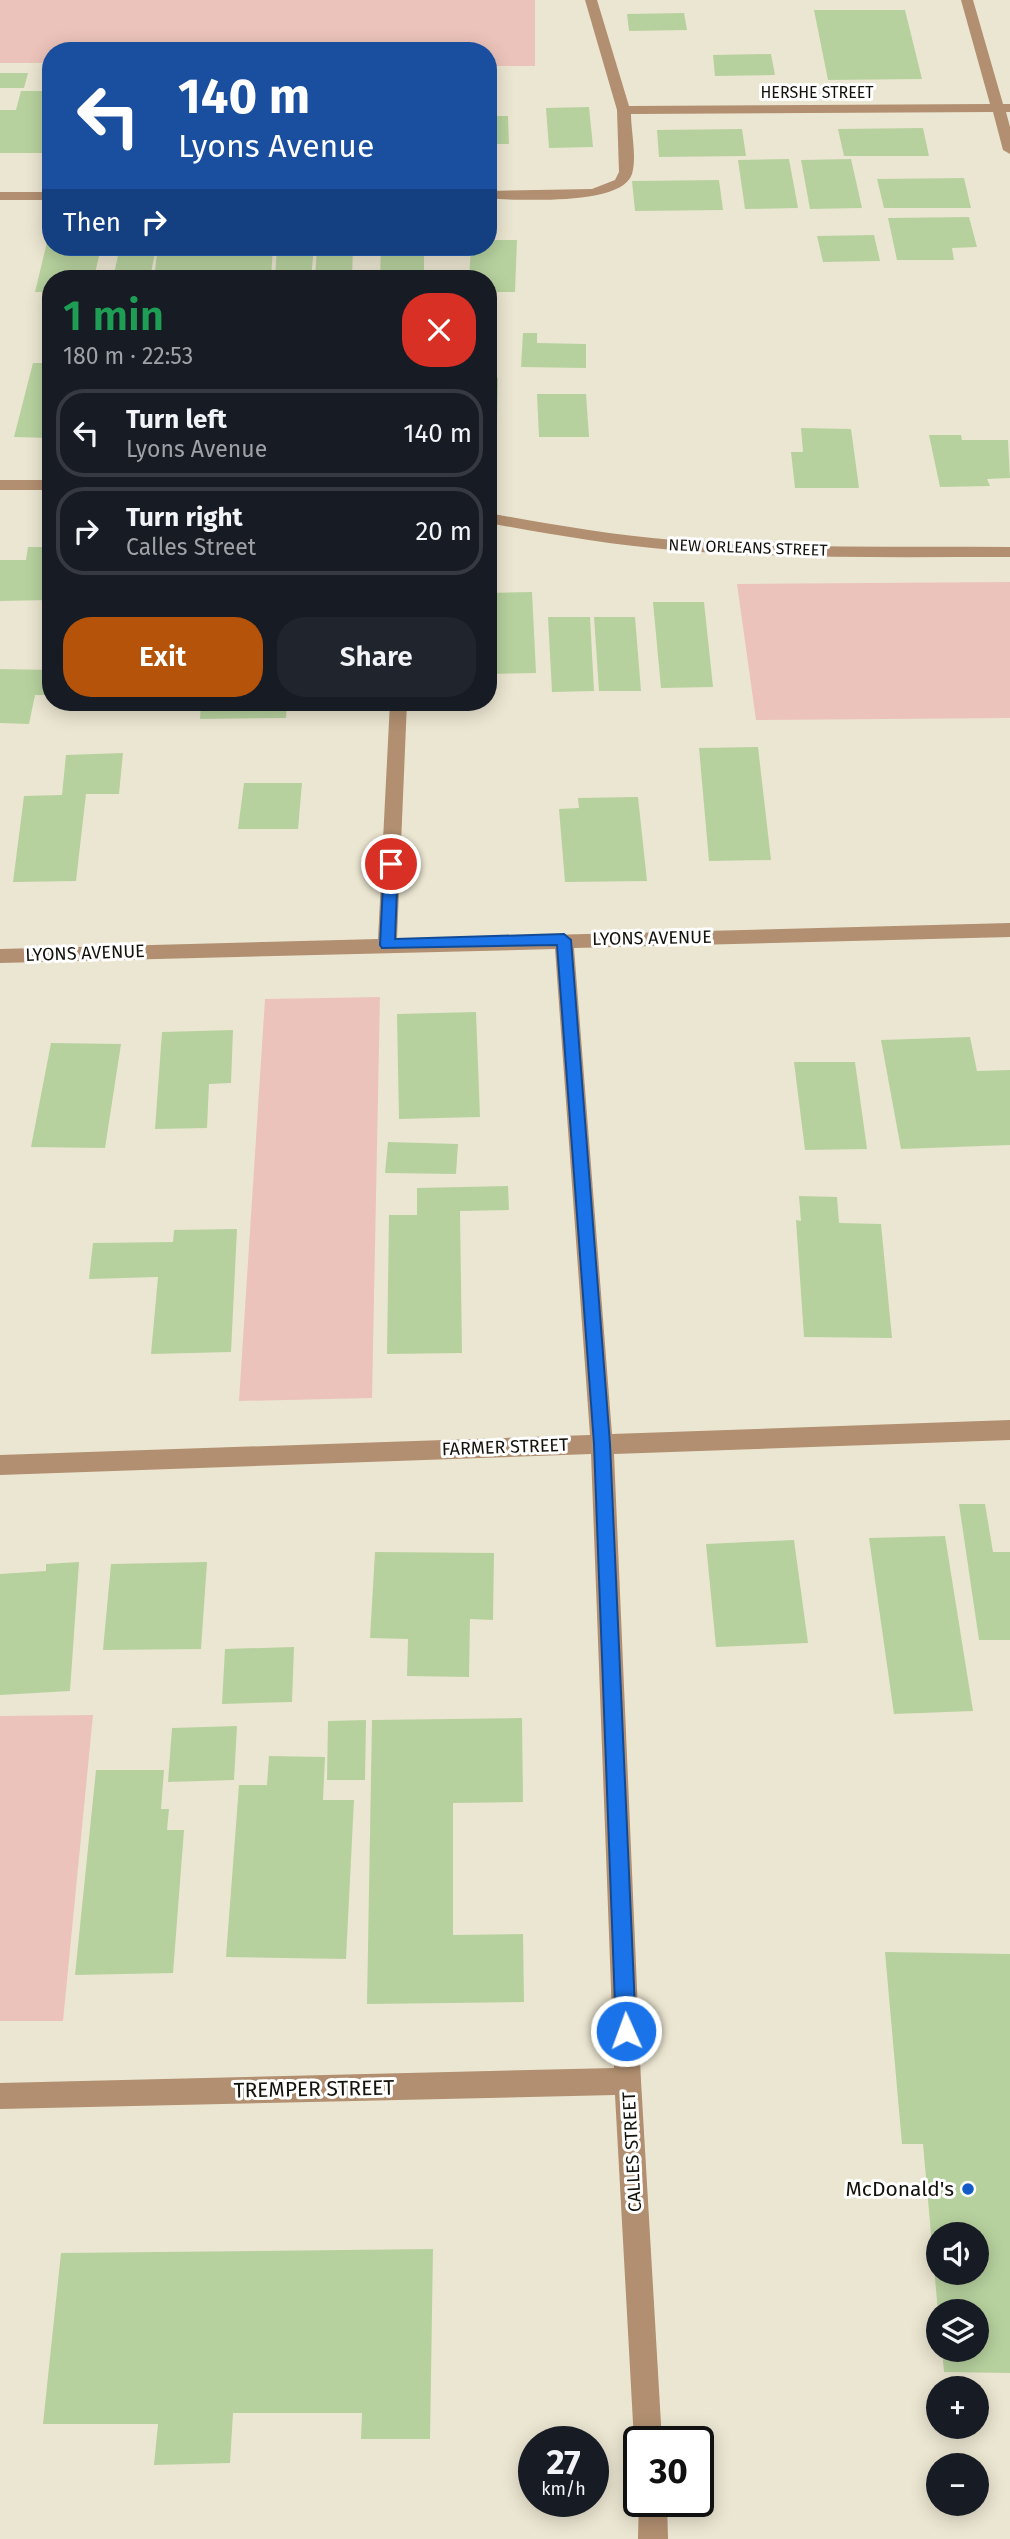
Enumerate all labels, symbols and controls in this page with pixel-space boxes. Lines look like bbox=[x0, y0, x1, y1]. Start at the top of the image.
text: 140 m bbox=[178, 67, 310, 126]
icon: left bbox=[63, 70, 154, 161]
street label: HERSHE STREET bbox=[760, 83, 874, 102]
text: Lyons Avenue bbox=[178, 127, 374, 165]
icon: right bbox=[135, 203, 173, 241]
text: Then bbox=[63, 207, 121, 238]
text: 1 min bbox=[63, 291, 164, 341]
button: close bbox=[402, 293, 476, 367]
text: 180 m · 22:53 bbox=[63, 342, 193, 370]
text: Turn left bbox=[126, 404, 227, 435]
icon: left bbox=[67, 414, 105, 452]
text: 140 m bbox=[403, 418, 472, 449]
text: Lyons Avenue bbox=[126, 435, 267, 463]
text: Turn right bbox=[126, 502, 243, 533]
icon: right bbox=[67, 512, 105, 550]
text: 20 m bbox=[415, 516, 472, 547]
text: Calles Street bbox=[126, 533, 256, 561]
street label: NEW ORLEANS STREET bbox=[668, 535, 828, 560]
button: Exit bbox=[63, 617, 263, 697]
button: Share bbox=[277, 617, 476, 697]
pin bbox=[361, 834, 421, 894]
icon: arrive bbox=[372, 845, 410, 883]
street label: LYONS AVENUE bbox=[592, 926, 712, 950]
street label: LYONS AVENUE bbox=[25, 940, 145, 966]
street label: FARMER STREET bbox=[441, 1434, 569, 1460]
position arrow bbox=[589, 1994, 663, 2068]
street label: TREMPER STREET bbox=[233, 2075, 395, 2103]
street label: CALLES STREET bbox=[618, 2091, 646, 2213]
place label: McDonald's bbox=[846, 2176, 954, 2202]
marker: McDonald's bbox=[960, 2181, 976, 2197]
map controls bbox=[926, 2222, 989, 2516]
button: sound bbox=[926, 2222, 989, 2285]
button: layers bbox=[926, 2299, 989, 2362]
button: + bbox=[926, 2376, 989, 2439]
speed limit sign: 30 bbox=[623, 2426, 714, 2517]
text: 27 bbox=[546, 2441, 581, 2483]
button: − bbox=[926, 2453, 989, 2516]
text: km/h bbox=[541, 2478, 586, 2500]

